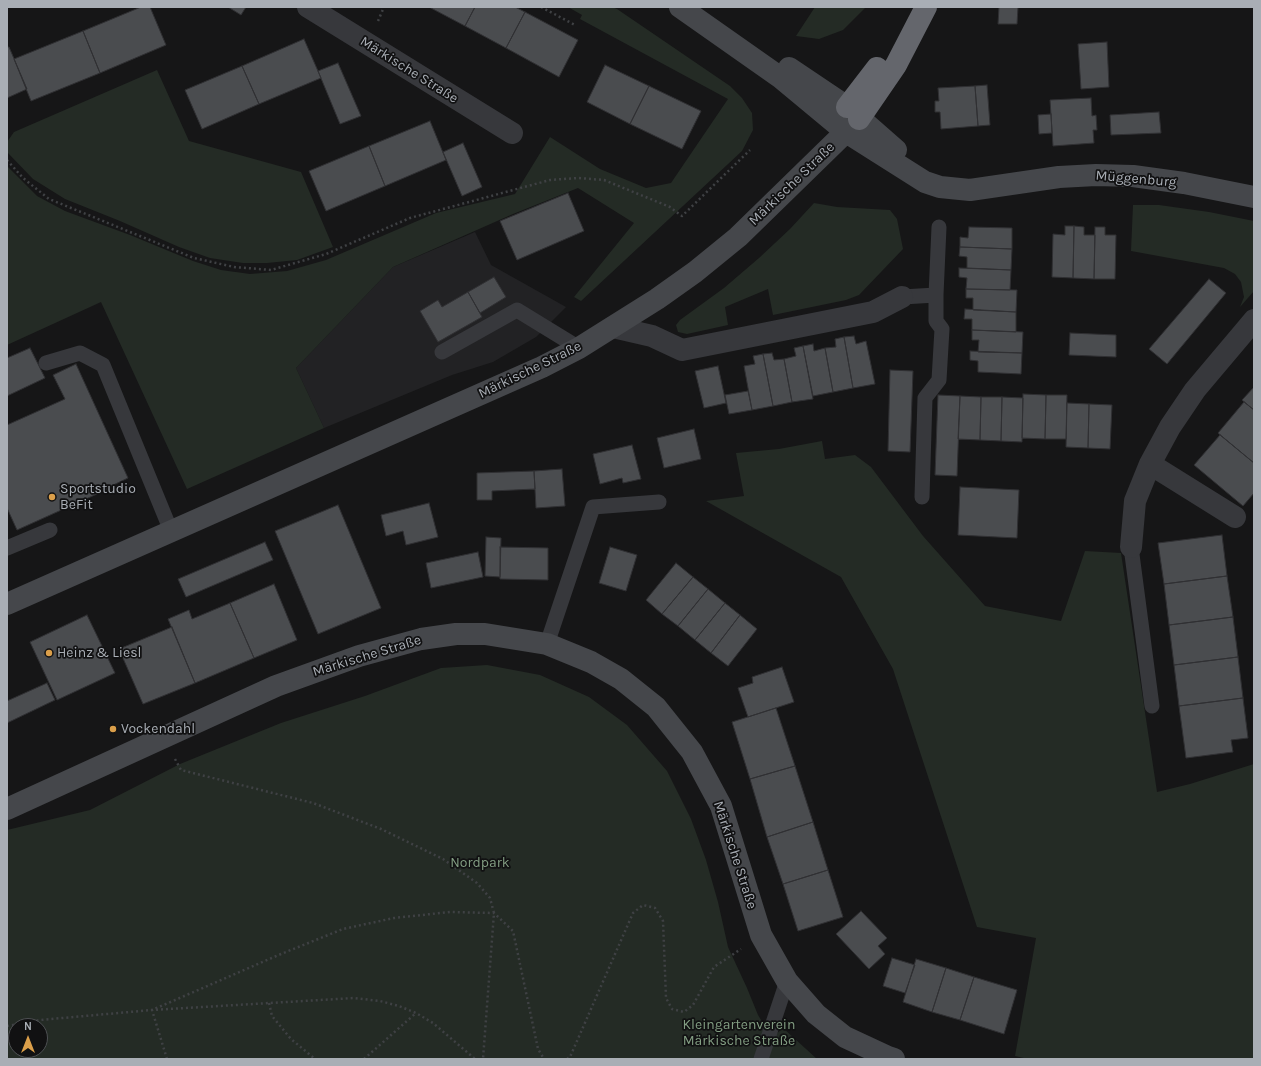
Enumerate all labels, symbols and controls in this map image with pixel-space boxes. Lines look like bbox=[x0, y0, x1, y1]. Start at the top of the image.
street label: Märkische Straße bbox=[357, 33, 461, 107]
street label: Märkische Straße bbox=[746, 139, 838, 229]
street label: Müggenburg bbox=[1095, 167, 1177, 191]
street label: Märkische Straße bbox=[476, 338, 584, 402]
place label: Sportstudio BeFit bbox=[60, 481, 136, 514]
marker: Sportstudio BeFit bbox=[47, 492, 57, 502]
street label: Märkische Straße bbox=[311, 632, 423, 680]
place label: Heinz & Liesl bbox=[57, 645, 141, 661]
marker: Heinz & Liesl bbox=[44, 648, 54, 658]
place label: Vockendahl bbox=[121, 721, 195, 737]
marker: Vockendahl bbox=[108, 724, 118, 734]
street label: Märkische Straße bbox=[710, 799, 760, 911]
park label: Nordpark bbox=[450, 855, 510, 871]
park label: Kleingartenverein Märkische Straße bbox=[683, 1017, 795, 1050]
north arrow bbox=[8, 1018, 48, 1058]
text: N bbox=[24, 1020, 32, 1033]

